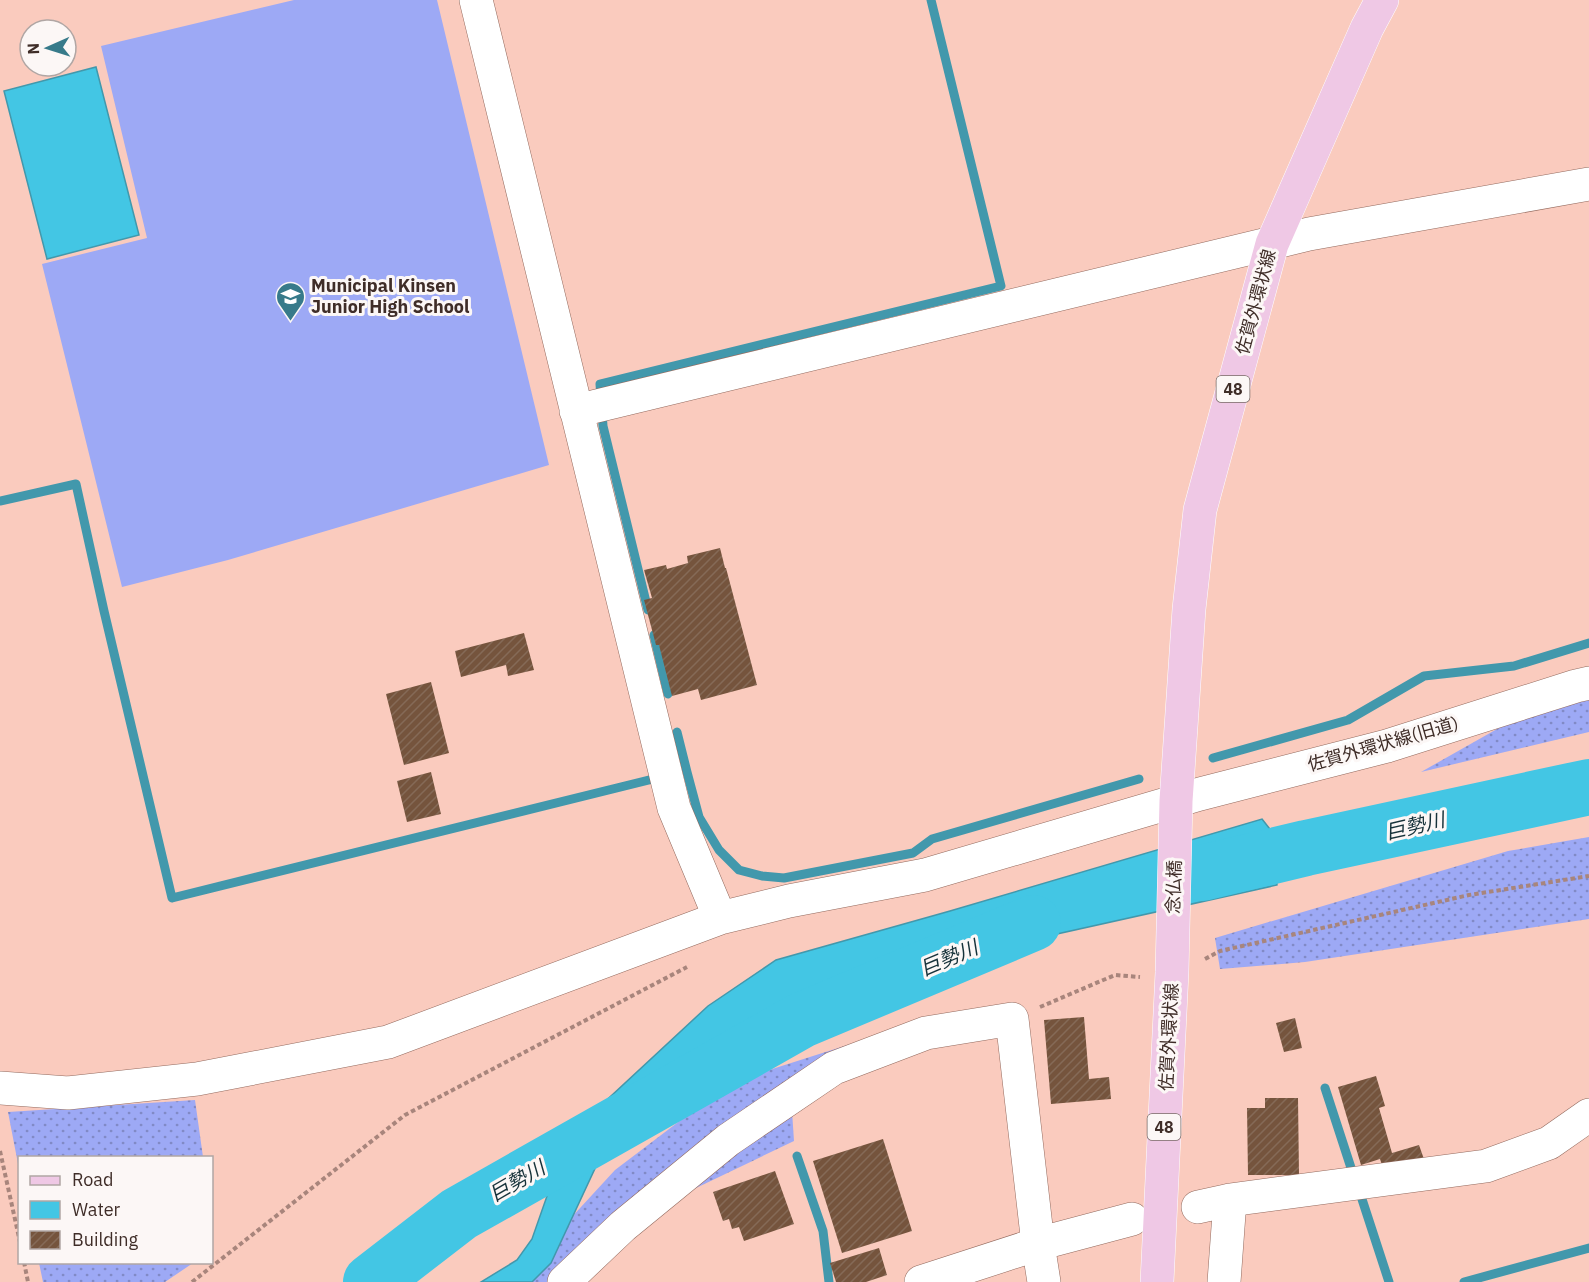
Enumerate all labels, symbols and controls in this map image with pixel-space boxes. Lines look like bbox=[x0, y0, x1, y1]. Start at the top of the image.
north arrow bbox=[18, 18, 78, 78]
text: N bbox=[23, 42, 43, 55]
street label: 佐賀外環状線 bbox=[1230, 247, 1281, 357]
place label: Municipal Kinsen Junior High School bbox=[311, 274, 470, 318]
school or university icon: Municipal Kinsen Junior High School bbox=[274, 280, 306, 322]
road number: 48 bbox=[1216, 376, 1250, 402]
street label: 佐賀外環状線(旧道) bbox=[1305, 711, 1461, 776]
water label: 巨勢川 bbox=[1383, 805, 1449, 845]
street label: 念仏橋 bbox=[1161, 860, 1186, 914]
water label: 巨勢川 bbox=[916, 933, 984, 982]
street label: 佐賀外環状線 bbox=[1154, 982, 1183, 1092]
road number: 48 bbox=[1148, 1114, 1180, 1140]
water label: 巨勢川 bbox=[484, 1153, 551, 1207]
legend bbox=[18, 1156, 213, 1264]
text: Road bbox=[72, 1168, 113, 1191]
text: Water bbox=[72, 1198, 121, 1221]
text: Building bbox=[72, 1228, 139, 1251]

